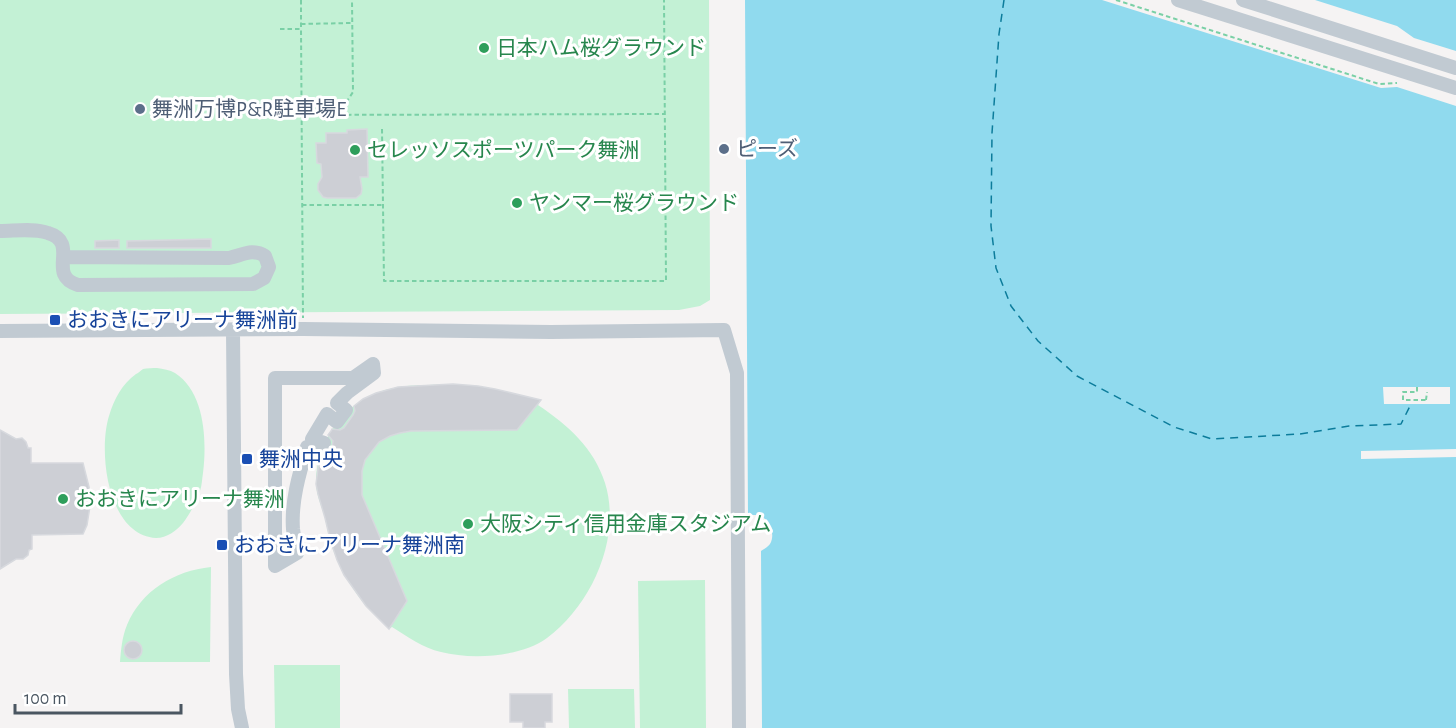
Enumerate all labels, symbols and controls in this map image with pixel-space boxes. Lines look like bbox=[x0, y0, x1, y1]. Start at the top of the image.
place label: 日本ハム桜グラウンド bbox=[496, 37, 706, 59]
marker: 日本ハム桜グラウンド bbox=[477, 41, 491, 55]
place label: 舞洲万博P&R駐車場E bbox=[152, 98, 346, 120]
marker: 舞洲万博P&R駐車場E bbox=[133, 102, 147, 116]
place label: ピーズ bbox=[736, 137, 798, 160]
place label: セレッソスポーツパーク舞洲 bbox=[367, 139, 640, 161]
marker: ピーズ bbox=[717, 142, 731, 156]
marker: セレッソスポーツパーク舞洲 bbox=[348, 143, 362, 157]
place label: ヤンマー桜グラウンド bbox=[529, 192, 739, 214]
marker: ヤンマー桜グラウンド bbox=[510, 196, 524, 210]
place label: おおきにアリーナ舞洲前 bbox=[67, 309, 298, 331]
marker: おおきにアリーナ舞洲前 bbox=[48, 313, 62, 327]
place label: 舞洲中央 bbox=[259, 448, 343, 470]
marker: 舞洲中央 bbox=[240, 452, 254, 466]
place label: おおきにアリーナ舞洲 bbox=[75, 488, 285, 510]
marker: おおきにアリーナ舞洲 bbox=[56, 492, 70, 506]
place label: 大阪シティ信用金庫スタジアム bbox=[480, 513, 771, 535]
marker: 大阪シティ信用金庫スタジアム bbox=[461, 517, 475, 531]
place label: おおきにアリーナ舞洲南 bbox=[234, 534, 465, 556]
marker: おおきにアリーナ舞洲南 bbox=[215, 538, 229, 552]
scale bar bbox=[15, 677, 182, 715]
text: 100 m bbox=[24, 690, 67, 708]

